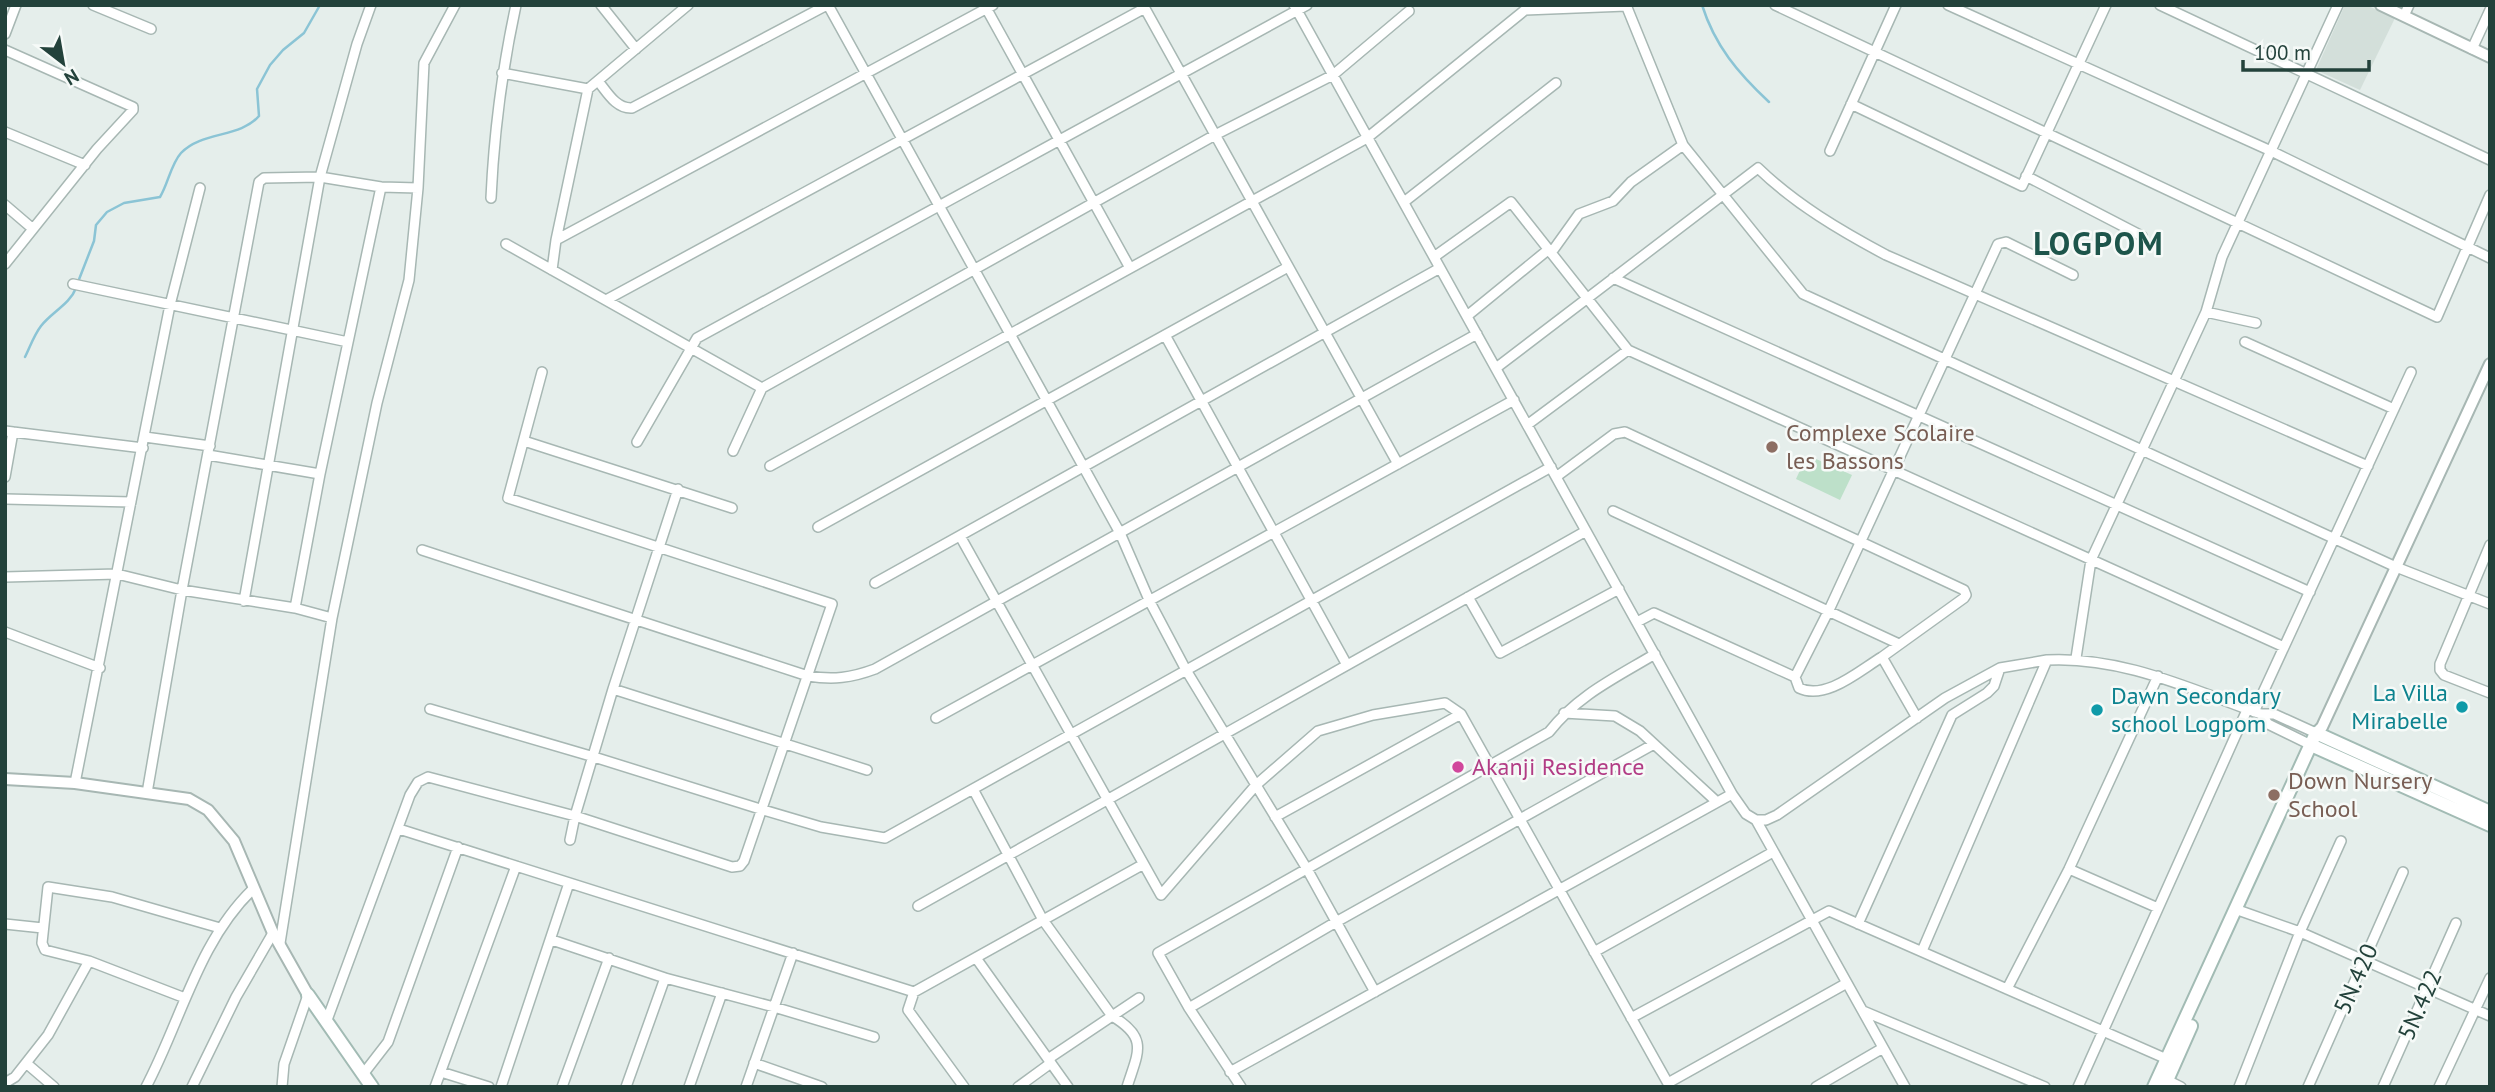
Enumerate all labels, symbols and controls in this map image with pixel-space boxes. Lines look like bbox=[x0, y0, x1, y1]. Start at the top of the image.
north arrow bbox=[28, 28, 98, 98]
scale bar bbox=[2243, 28, 2369, 72]
text: 100 m bbox=[2254, 39, 2311, 66]
text: N bbox=[60, 64, 83, 91]
district label: LOGPOM bbox=[2033, 222, 2165, 264]
place label: Complexe Scolaire les Bassons bbox=[1786, 417, 1975, 476]
marker: Complexe Scolaire les Bassons bbox=[1764, 439, 1780, 455]
place label: La Villa Mirabelle bbox=[2351, 677, 2448, 736]
place label: Dawn Secondary school Logpom bbox=[2111, 680, 2281, 739]
marker: La Villa Mirabelle bbox=[2454, 699, 2470, 715]
marker: Dawn Secondary school Logpom bbox=[2089, 702, 2105, 718]
place label: Akanji Residence bbox=[1472, 751, 1644, 782]
marker: Akanji Residence bbox=[1450, 759, 1466, 775]
place label: Down Nursery School bbox=[2288, 765, 2432, 824]
marker: Down Nursery School bbox=[2266, 787, 2282, 803]
street label: 5N.420 bbox=[2326, 939, 2385, 1019]
street label: 5N.422 bbox=[2390, 965, 2449, 1045]

